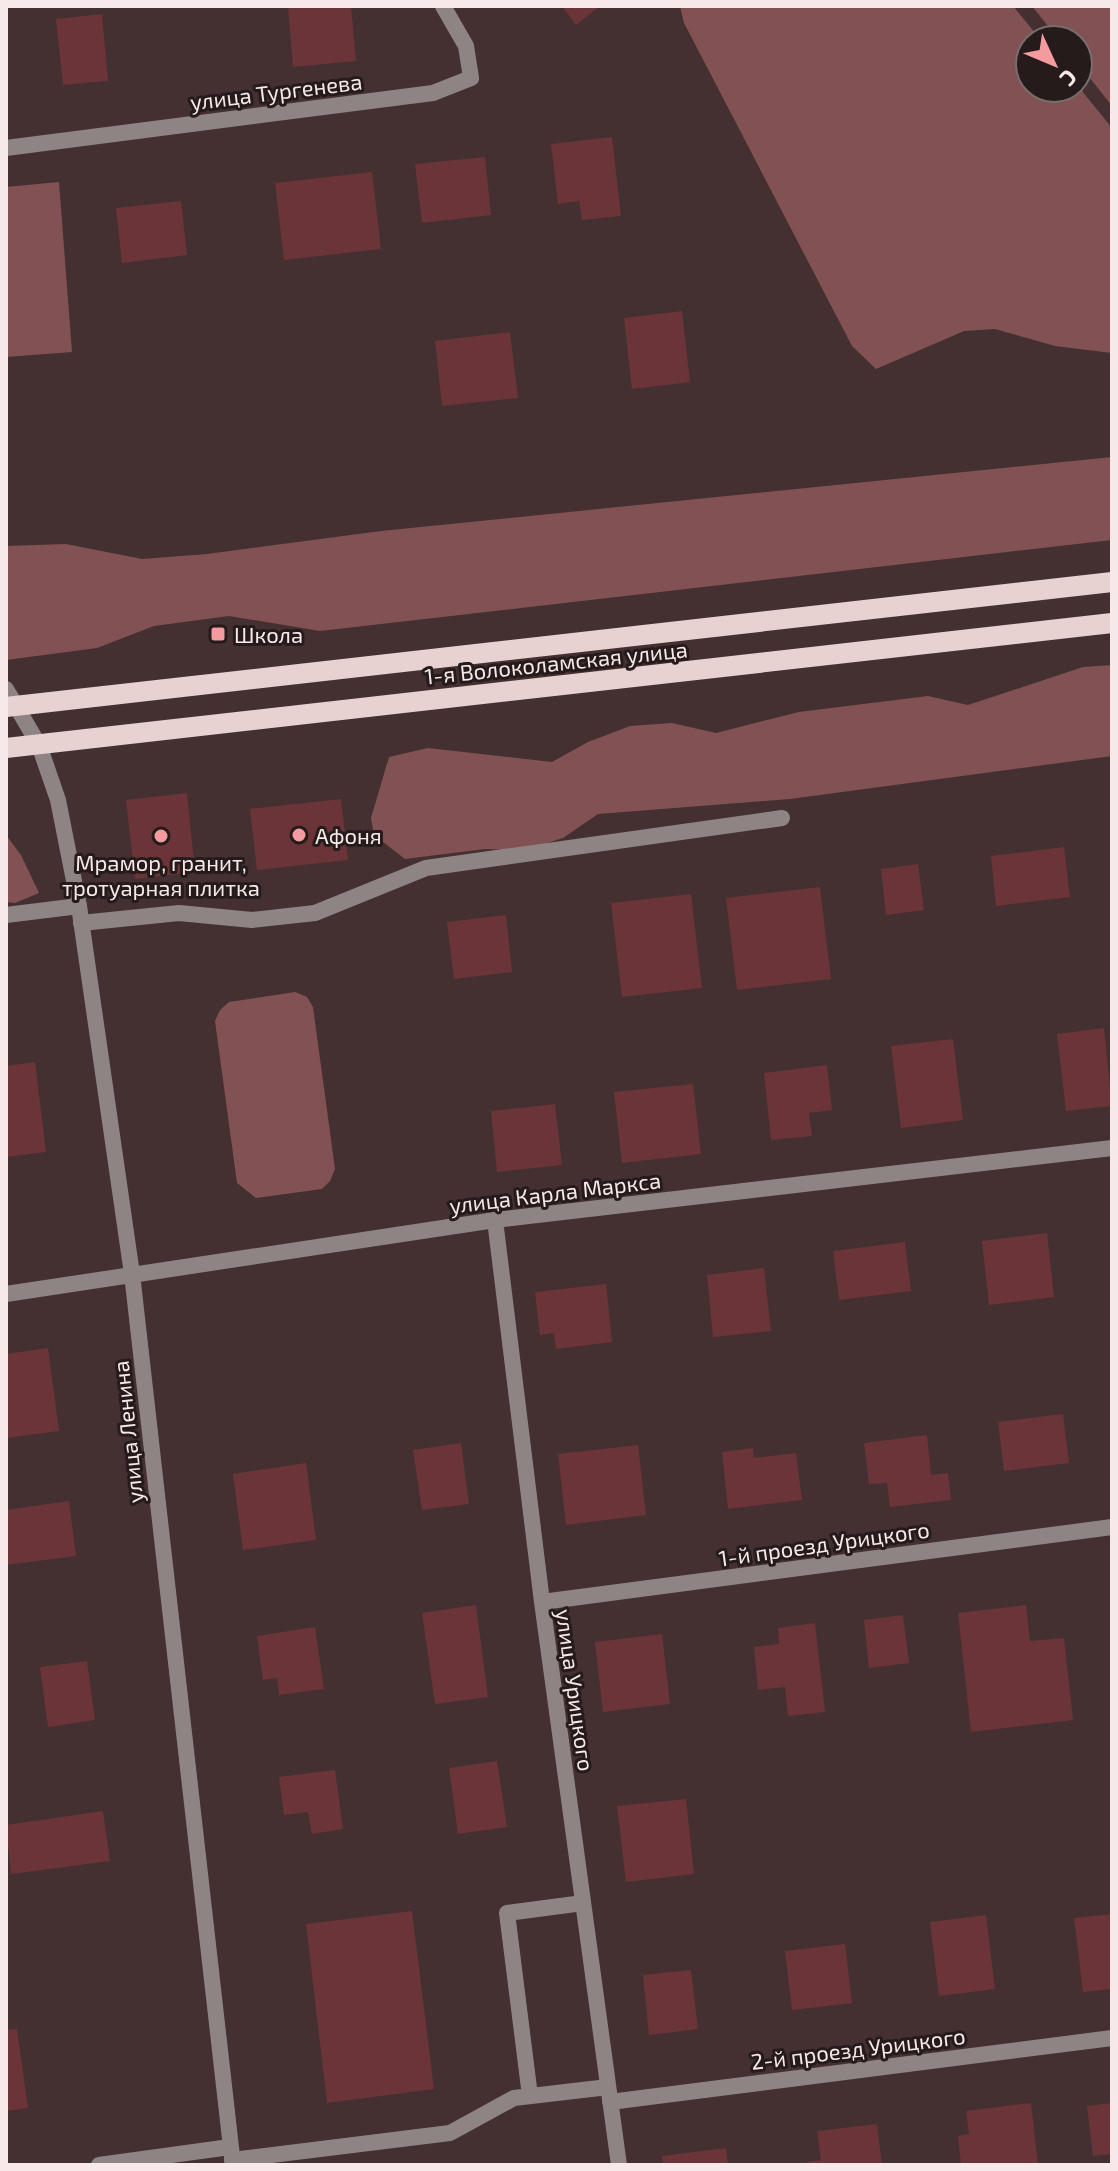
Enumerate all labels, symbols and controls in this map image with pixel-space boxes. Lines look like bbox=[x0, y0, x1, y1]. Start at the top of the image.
north arrow bbox=[1014, 24, 1094, 104]
text: С bbox=[1055, 65, 1083, 92]
street label: улица Тургенева bbox=[189, 68, 364, 115]
place label: Школа bbox=[234, 621, 303, 647]
marker: Школа bbox=[209, 625, 227, 643]
street label: 1-я Волоколамская улица bbox=[423, 635, 689, 690]
place label: Афоня bbox=[315, 822, 382, 848]
marker: Афоня bbox=[290, 826, 308, 844]
marker: Мрамор, гранит, тротуарная плитка bbox=[152, 827, 170, 845]
place label: Мрамор, гранит, тротуарная плитка bbox=[62, 849, 260, 901]
street label: улица Карла Маркса bbox=[448, 1166, 662, 1219]
street label: улица Ленина bbox=[107, 1359, 148, 1505]
street label: 1-й проезд Урицкого bbox=[717, 1515, 931, 1571]
street label: улица Урицкого bbox=[551, 1607, 600, 1773]
street label: 2-й проезд Урицкого bbox=[749, 2022, 967, 2074]

